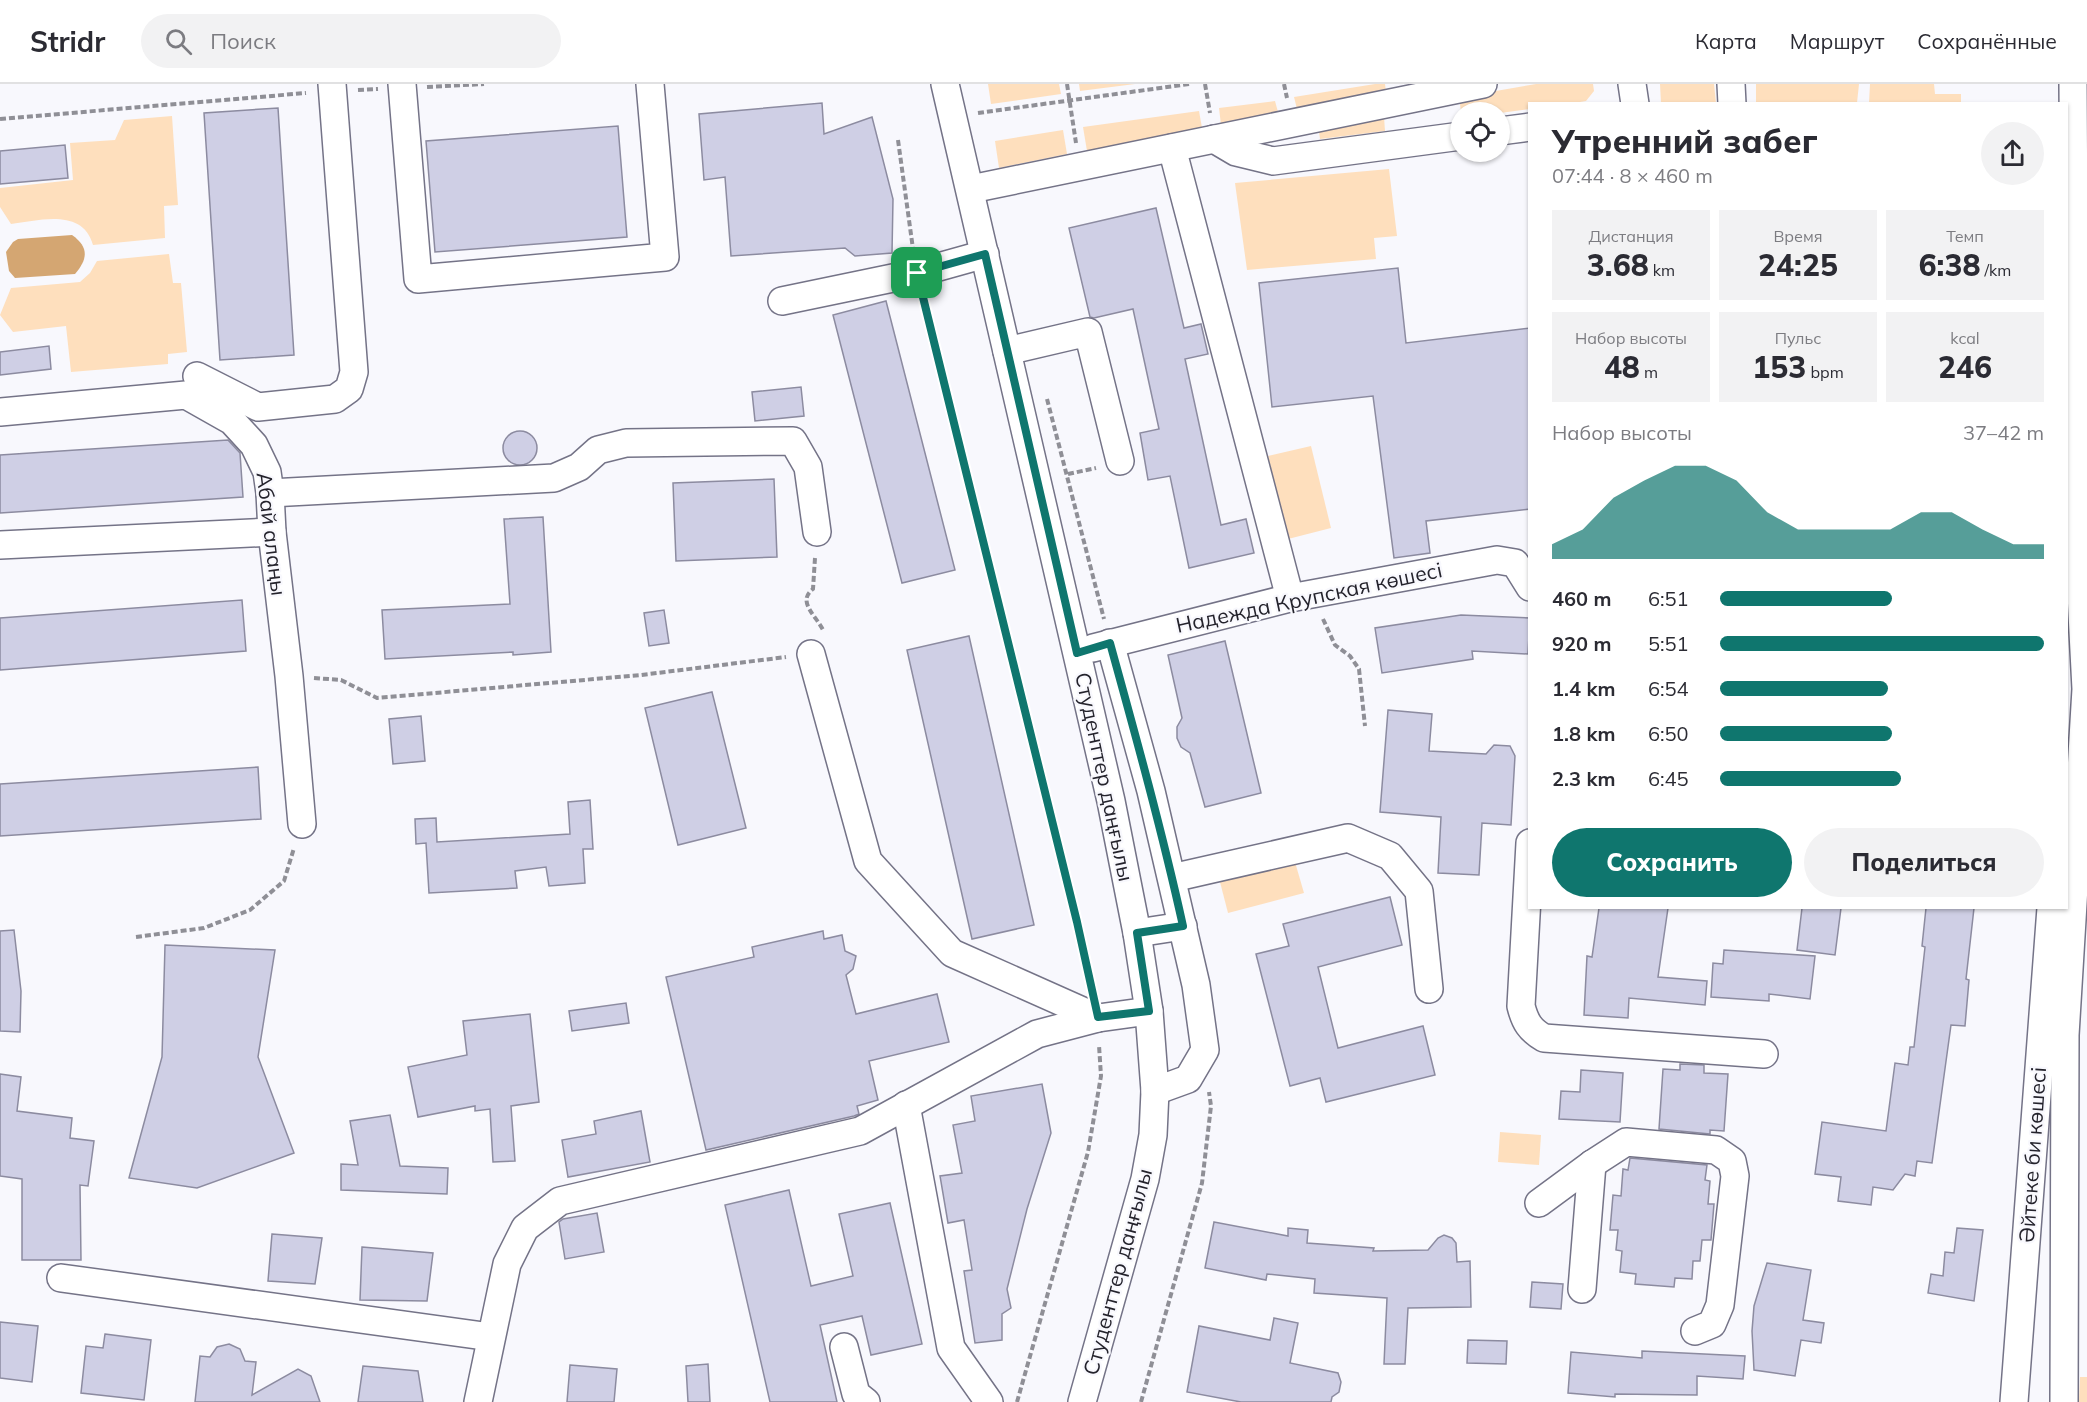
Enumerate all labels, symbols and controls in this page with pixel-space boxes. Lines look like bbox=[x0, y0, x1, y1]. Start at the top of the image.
search box bbox=[141, 14, 561, 68]
text: Stridr bbox=[30, 24, 105, 59]
icon: search bbox=[162, 25, 195, 58]
text: Поиск bbox=[210, 27, 276, 55]
text: Карта bbox=[1695, 28, 1757, 54]
text: Маршрут bbox=[1790, 28, 1884, 54]
text: Сохранённые bbox=[1917, 28, 2057, 54]
map controls bbox=[1450, 102, 1510, 162]
button: locate bbox=[1450, 102, 1510, 162]
text: Утренний забег bbox=[1552, 120, 1818, 161]
button: share bbox=[1981, 122, 2044, 185]
text: 07:44 · 8 × 460 m bbox=[1552, 163, 1713, 188]
text: Дистанция bbox=[1588, 226, 1674, 246]
text: Время bbox=[1773, 226, 1823, 246]
text: Темп bbox=[1946, 226, 1984, 246]
text: 3.68 bbox=[1587, 246, 1649, 284]
text: 24:25 bbox=[1758, 246, 1838, 284]
text: 6:38 bbox=[1919, 246, 1980, 284]
pin bbox=[891, 247, 942, 298]
icon: arrive bbox=[900, 256, 933, 289]
text: km bbox=[1649, 260, 1675, 280]
text: /km bbox=[1980, 260, 2011, 280]
text: Набор высоты bbox=[1575, 328, 1687, 348]
text: Пульс bbox=[1775, 328, 1821, 348]
text: kcal bbox=[1950, 328, 1980, 348]
text: 48 bbox=[1604, 348, 1640, 386]
text: 153 bbox=[1752, 348, 1806, 386]
text: 246 bbox=[1938, 348, 1992, 386]
text: m bbox=[1640, 362, 1658, 382]
text: bpm bbox=[1806, 362, 1844, 382]
text: Набор высоты bbox=[1552, 420, 1692, 445]
text: 37–42 m bbox=[1963, 420, 2044, 445]
street label: Абай алаңы bbox=[252, 471, 292, 597]
street label: Надежда Крупская көшесі bbox=[1173, 556, 1444, 638]
text: 460 m bbox=[1552, 586, 1611, 611]
text: 6:51 bbox=[1648, 586, 1689, 611]
text: 920 m bbox=[1552, 631, 1611, 656]
text: 5:51 bbox=[1648, 631, 1689, 656]
street label: Студенттер даңғылы bbox=[1070, 670, 1140, 884]
text: 1.4 km bbox=[1552, 676, 1615, 701]
text: 6:54 bbox=[1648, 676, 1689, 701]
text: 1.8 km bbox=[1552, 721, 1615, 746]
text: 6:50 bbox=[1648, 721, 1689, 746]
text: 2.3 km bbox=[1552, 766, 1615, 791]
text: 6:45 bbox=[1648, 766, 1689, 791]
button: Сохранить bbox=[1552, 828, 1792, 897]
button: Поделиться bbox=[1804, 828, 2044, 897]
street label: Әйтеке би көшесі bbox=[2013, 1066, 2051, 1244]
street label: Студенттер даңғылы bbox=[1077, 1166, 1157, 1378]

